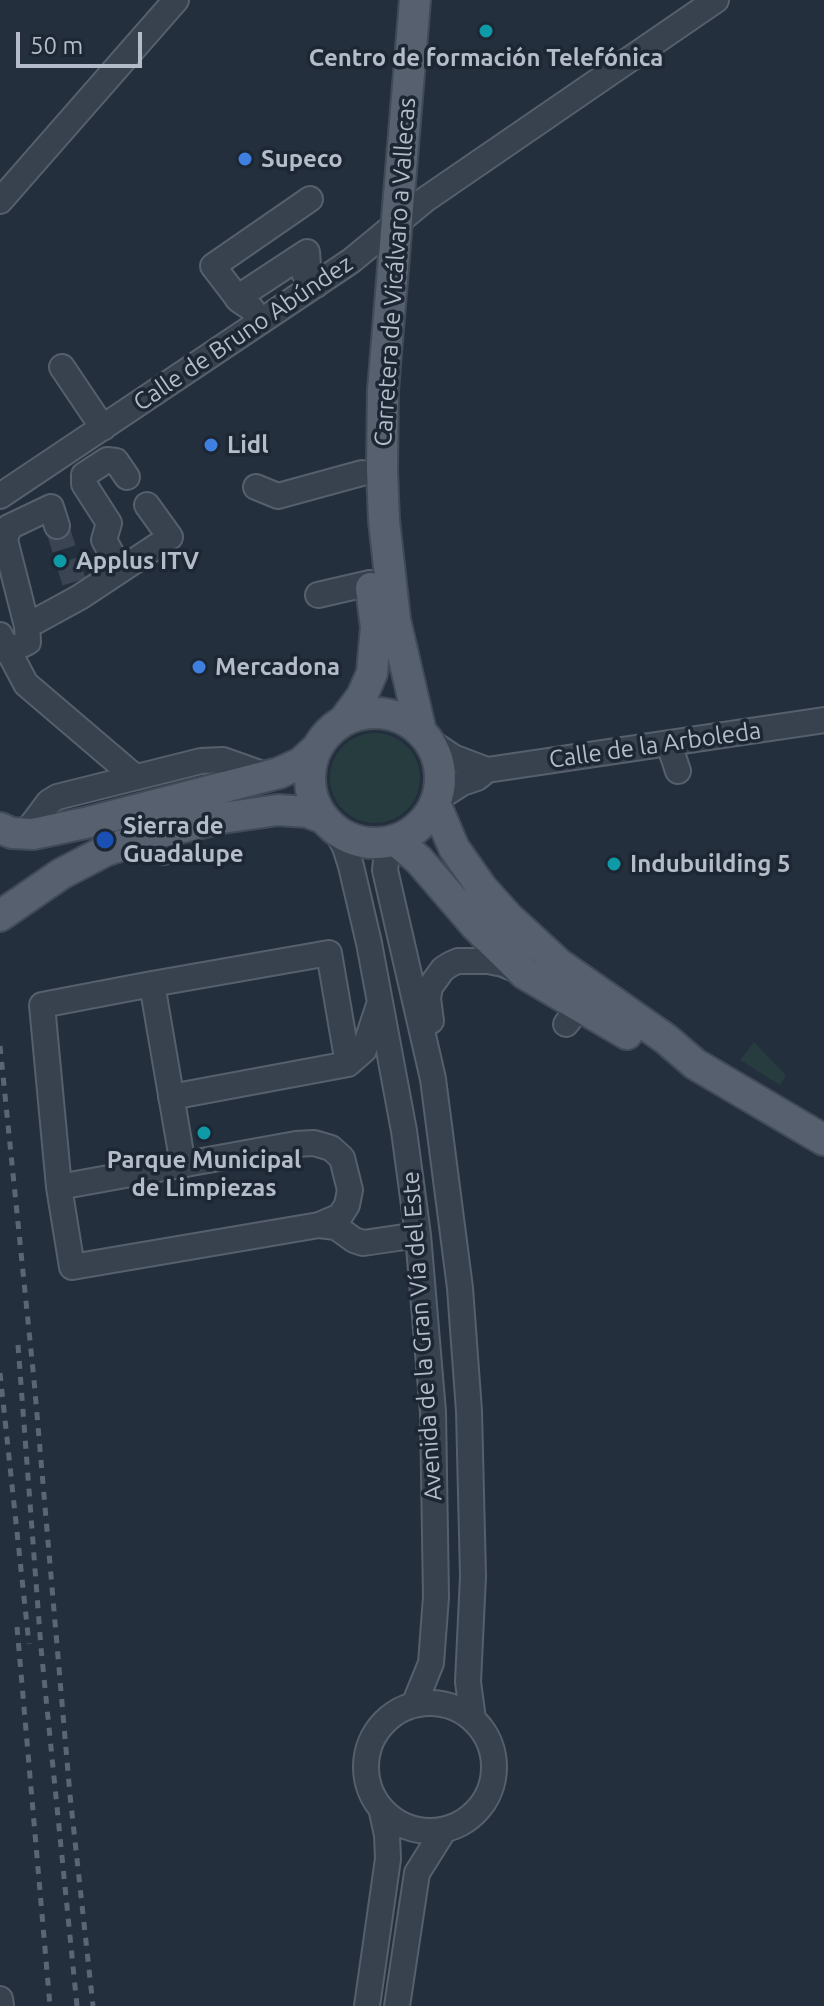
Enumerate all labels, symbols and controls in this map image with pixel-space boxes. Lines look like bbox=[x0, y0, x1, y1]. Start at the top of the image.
scale bar bbox=[20, 16, 146, 66]
marker: Centro de formación Telefónica bbox=[477, 22, 495, 40]
text: 50 m bbox=[30, 32, 83, 59]
place label: Centro de formación Telefónica bbox=[309, 44, 663, 72]
street label: Carretera de Vicálvaro a Vallecas bbox=[368, 97, 422, 447]
place label: Supeco bbox=[261, 145, 343, 173]
marker: Supeco bbox=[236, 150, 254, 168]
street label: Calle de Bruno Abúndez bbox=[128, 249, 358, 417]
place label: Lidl bbox=[227, 431, 269, 459]
marker: Lidl bbox=[202, 436, 220, 454]
place label: Applus ITV bbox=[76, 547, 199, 575]
marker: Applus ITV bbox=[51, 552, 69, 570]
place label: Mercadona bbox=[215, 653, 340, 681]
marker: Mercadona bbox=[190, 658, 208, 676]
street label: Calle de la Arboleda bbox=[547, 716, 763, 774]
place label: Sierra de Guadalupe bbox=[123, 812, 244, 868]
marker: Sierra de Guadalupe bbox=[94, 829, 116, 851]
place label: Indubuilding 5 bbox=[630, 850, 790, 878]
marker: Indubuilding 5 bbox=[605, 855, 623, 873]
marker: Parque Municipal de Limpiezas bbox=[195, 1124, 213, 1142]
place label: Parque Municipal de Limpiezas bbox=[107, 1146, 301, 1202]
street label: Avenida de la Gran Vía del Este bbox=[396, 1170, 448, 1502]

